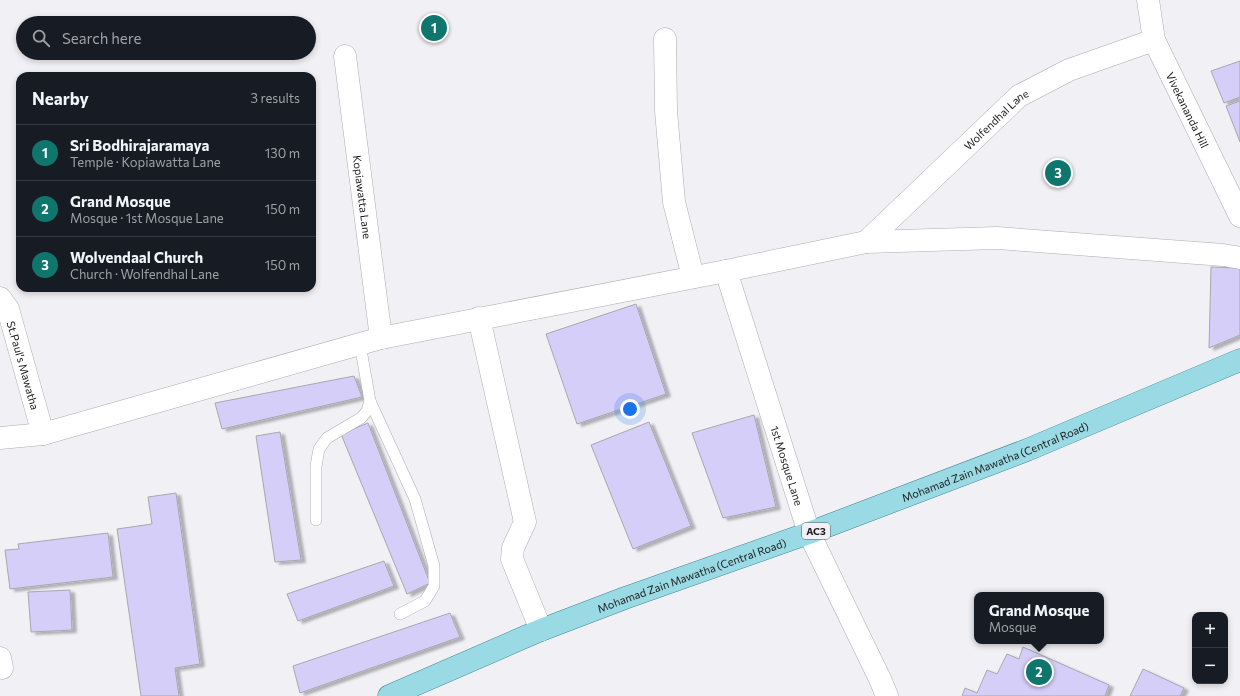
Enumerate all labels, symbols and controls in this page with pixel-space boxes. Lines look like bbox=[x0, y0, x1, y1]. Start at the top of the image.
pin: 1 bbox=[421, 13, 447, 43]
search box bbox=[16, 16, 316, 60]
icon: search bbox=[30, 27, 52, 49]
text: Search here bbox=[62, 29, 141, 47]
street label: Vivekananda Hill bbox=[1164, 70, 1212, 150]
street label: Wolfendhal Lane bbox=[961, 86, 1030, 152]
text: Nearby bbox=[32, 88, 89, 109]
text: 3 results bbox=[251, 90, 300, 106]
text: Sri Bodhirajaramaya bbox=[70, 136, 210, 154]
text: 1 bbox=[42, 145, 48, 161]
text: 130 m bbox=[265, 145, 300, 161]
text: Temple · Kopiawatta Lane bbox=[70, 154, 221, 170]
street label: Kopiawatta Lane bbox=[351, 154, 375, 240]
pin: 3 bbox=[1045, 158, 1071, 188]
text: Grand Mosque bbox=[70, 192, 171, 210]
text: 2 bbox=[41, 201, 49, 217]
text: 150 m bbox=[265, 201, 300, 217]
text: Mosque · 1st Mosque Lane bbox=[70, 210, 224, 226]
text: Wolvendaal Church bbox=[70, 248, 203, 266]
text: 3 bbox=[41, 257, 49, 273]
text: 150 m bbox=[265, 257, 300, 273]
text: Church · Wolfendhal Lane bbox=[70, 266, 219, 282]
street label: St.Paul's Mawatha bbox=[5, 319, 42, 411]
your location bbox=[620, 399, 640, 419]
street label: Mohamad Zain Mawatha (Central Road) bbox=[900, 418, 1090, 504]
street label: 1st Mosque Lane bbox=[769, 424, 806, 507]
road number: AC3 bbox=[802, 523, 830, 539]
street label: Mohamad Zain Mawatha (Central Road) bbox=[595, 535, 788, 615]
popup bbox=[974, 592, 1104, 644]
text: Grand Mosque bbox=[989, 601, 1089, 619]
map controls bbox=[1192, 612, 1228, 684]
button: + bbox=[1192, 612, 1228, 648]
text: Mosque bbox=[989, 619, 1036, 635]
button: − bbox=[1192, 648, 1228, 684]
pin: 2 bbox=[1026, 657, 1052, 687]

